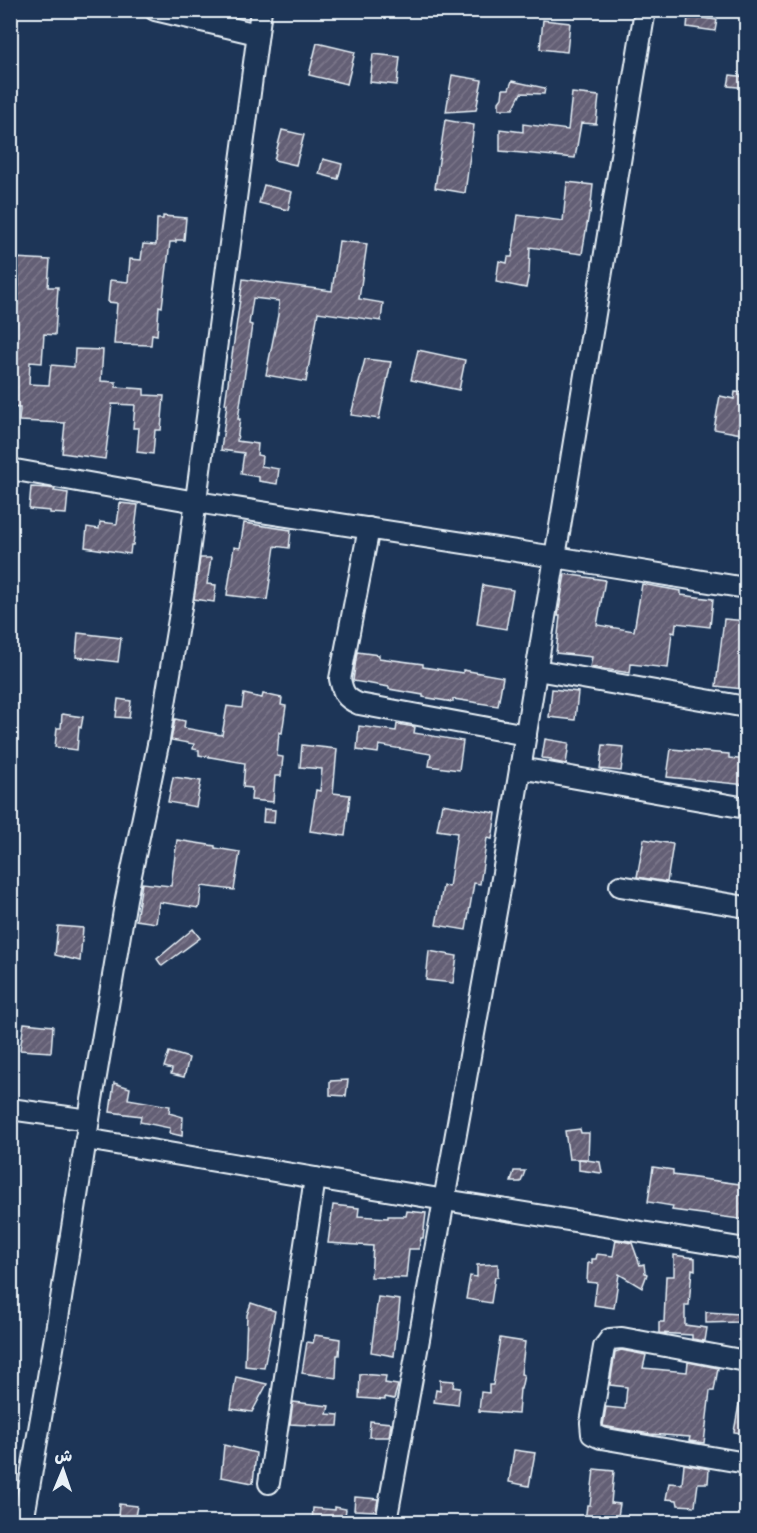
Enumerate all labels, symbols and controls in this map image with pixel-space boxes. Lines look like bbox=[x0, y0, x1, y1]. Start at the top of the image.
north arrow bbox=[33, 1440, 93, 1500]
text: ش bbox=[54, 1446, 73, 1466]

